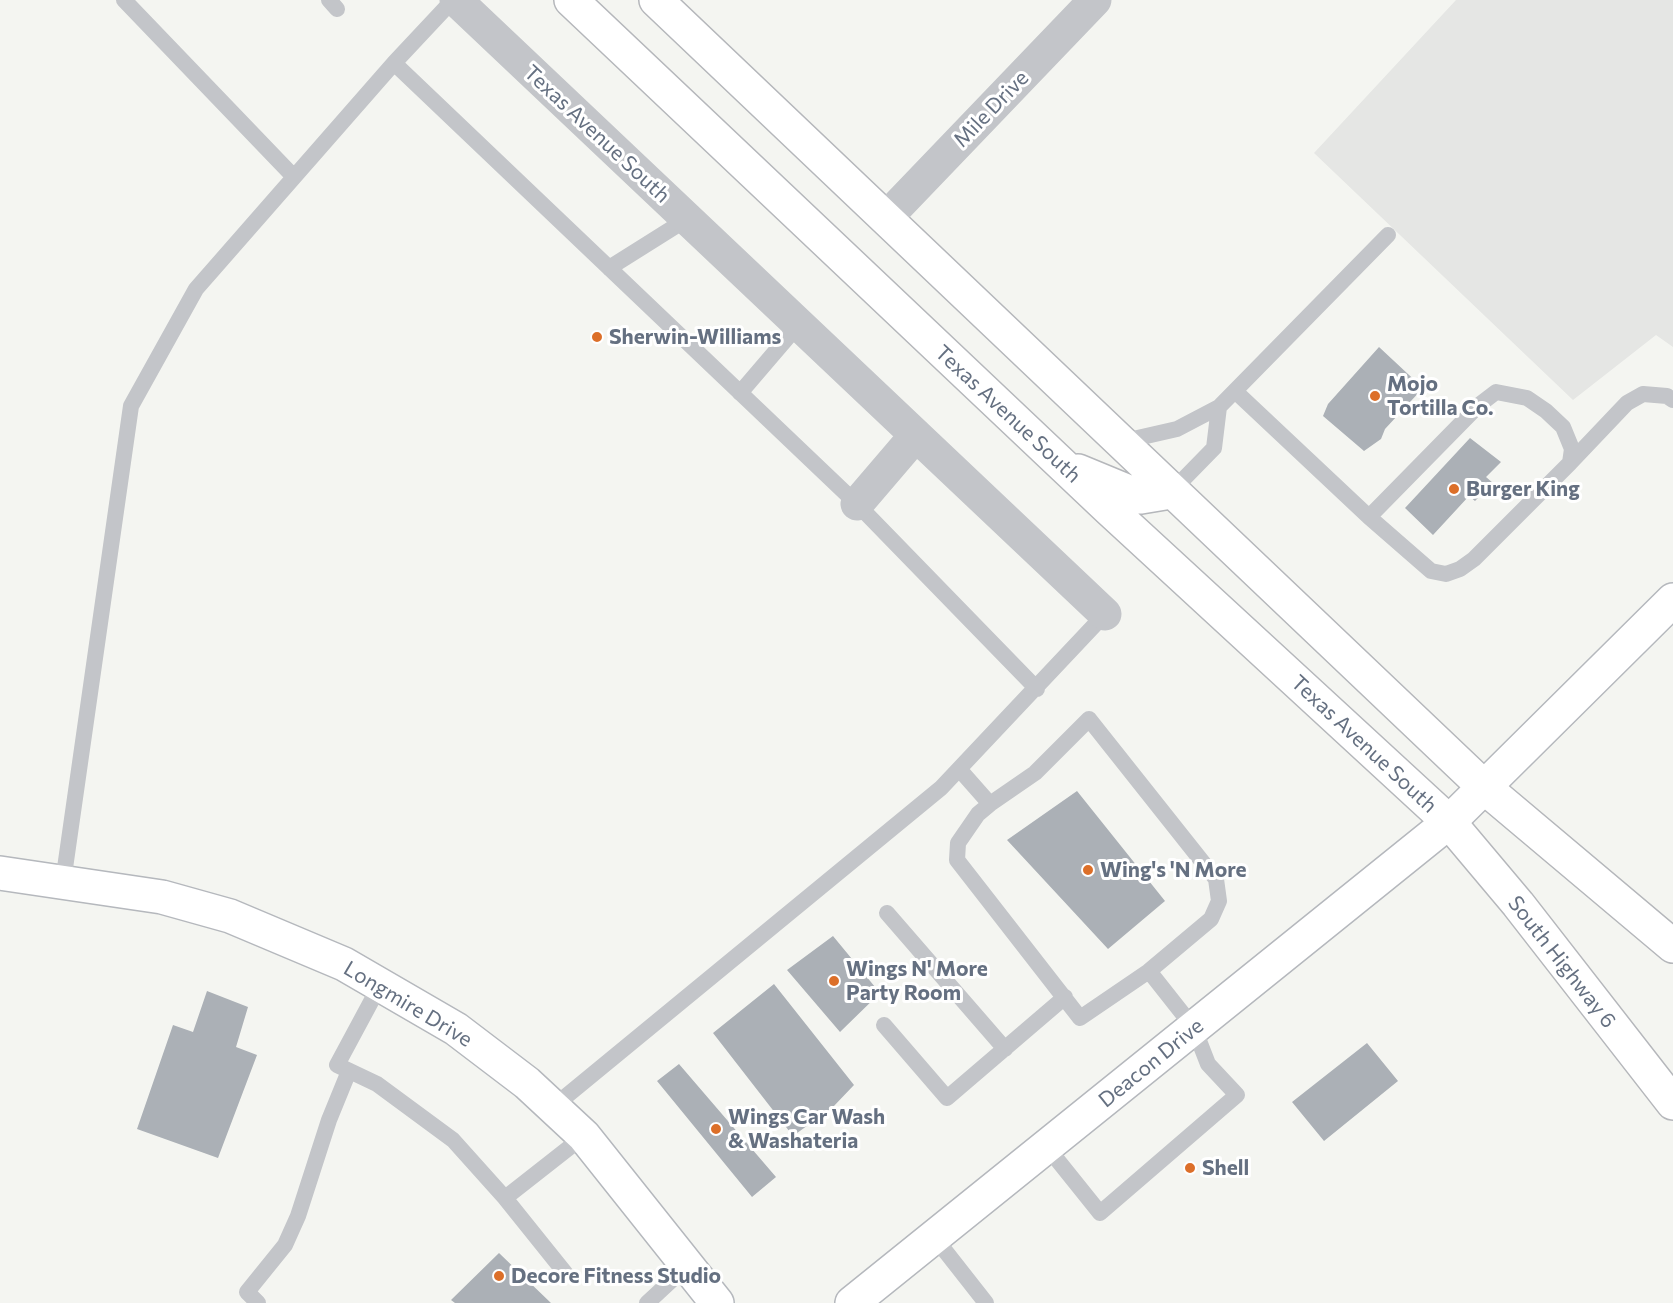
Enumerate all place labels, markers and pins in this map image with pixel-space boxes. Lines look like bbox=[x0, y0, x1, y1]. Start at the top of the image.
place label: Sherwin-Williams bbox=[609, 324, 781, 350]
marker: Sherwin-Williams bbox=[590, 330, 604, 344]
place label: Mojo Tortilla Co. bbox=[1387, 371, 1494, 421]
marker: Mojo Tortilla Co. bbox=[1368, 389, 1382, 403]
place label: Burger King bbox=[1466, 476, 1580, 502]
marker: Burger King bbox=[1447, 482, 1461, 496]
place label: Wing's 'N More bbox=[1100, 857, 1247, 883]
marker: Wing's 'N More bbox=[1081, 863, 1095, 877]
place label: Wings N' More Party Room bbox=[846, 956, 988, 1006]
marker: Wings N' More Party Room bbox=[827, 974, 841, 988]
place label: Wings Car Wash & Washateria bbox=[728, 1104, 885, 1154]
marker: Wings Car Wash & Washateria bbox=[709, 1122, 723, 1136]
place label: Shell bbox=[1202, 1155, 1249, 1181]
marker: Shell bbox=[1183, 1161, 1197, 1175]
place label: Decore Fitness Studio bbox=[511, 1263, 721, 1289]
marker: Decore Fitness Studio bbox=[492, 1269, 506, 1283]

